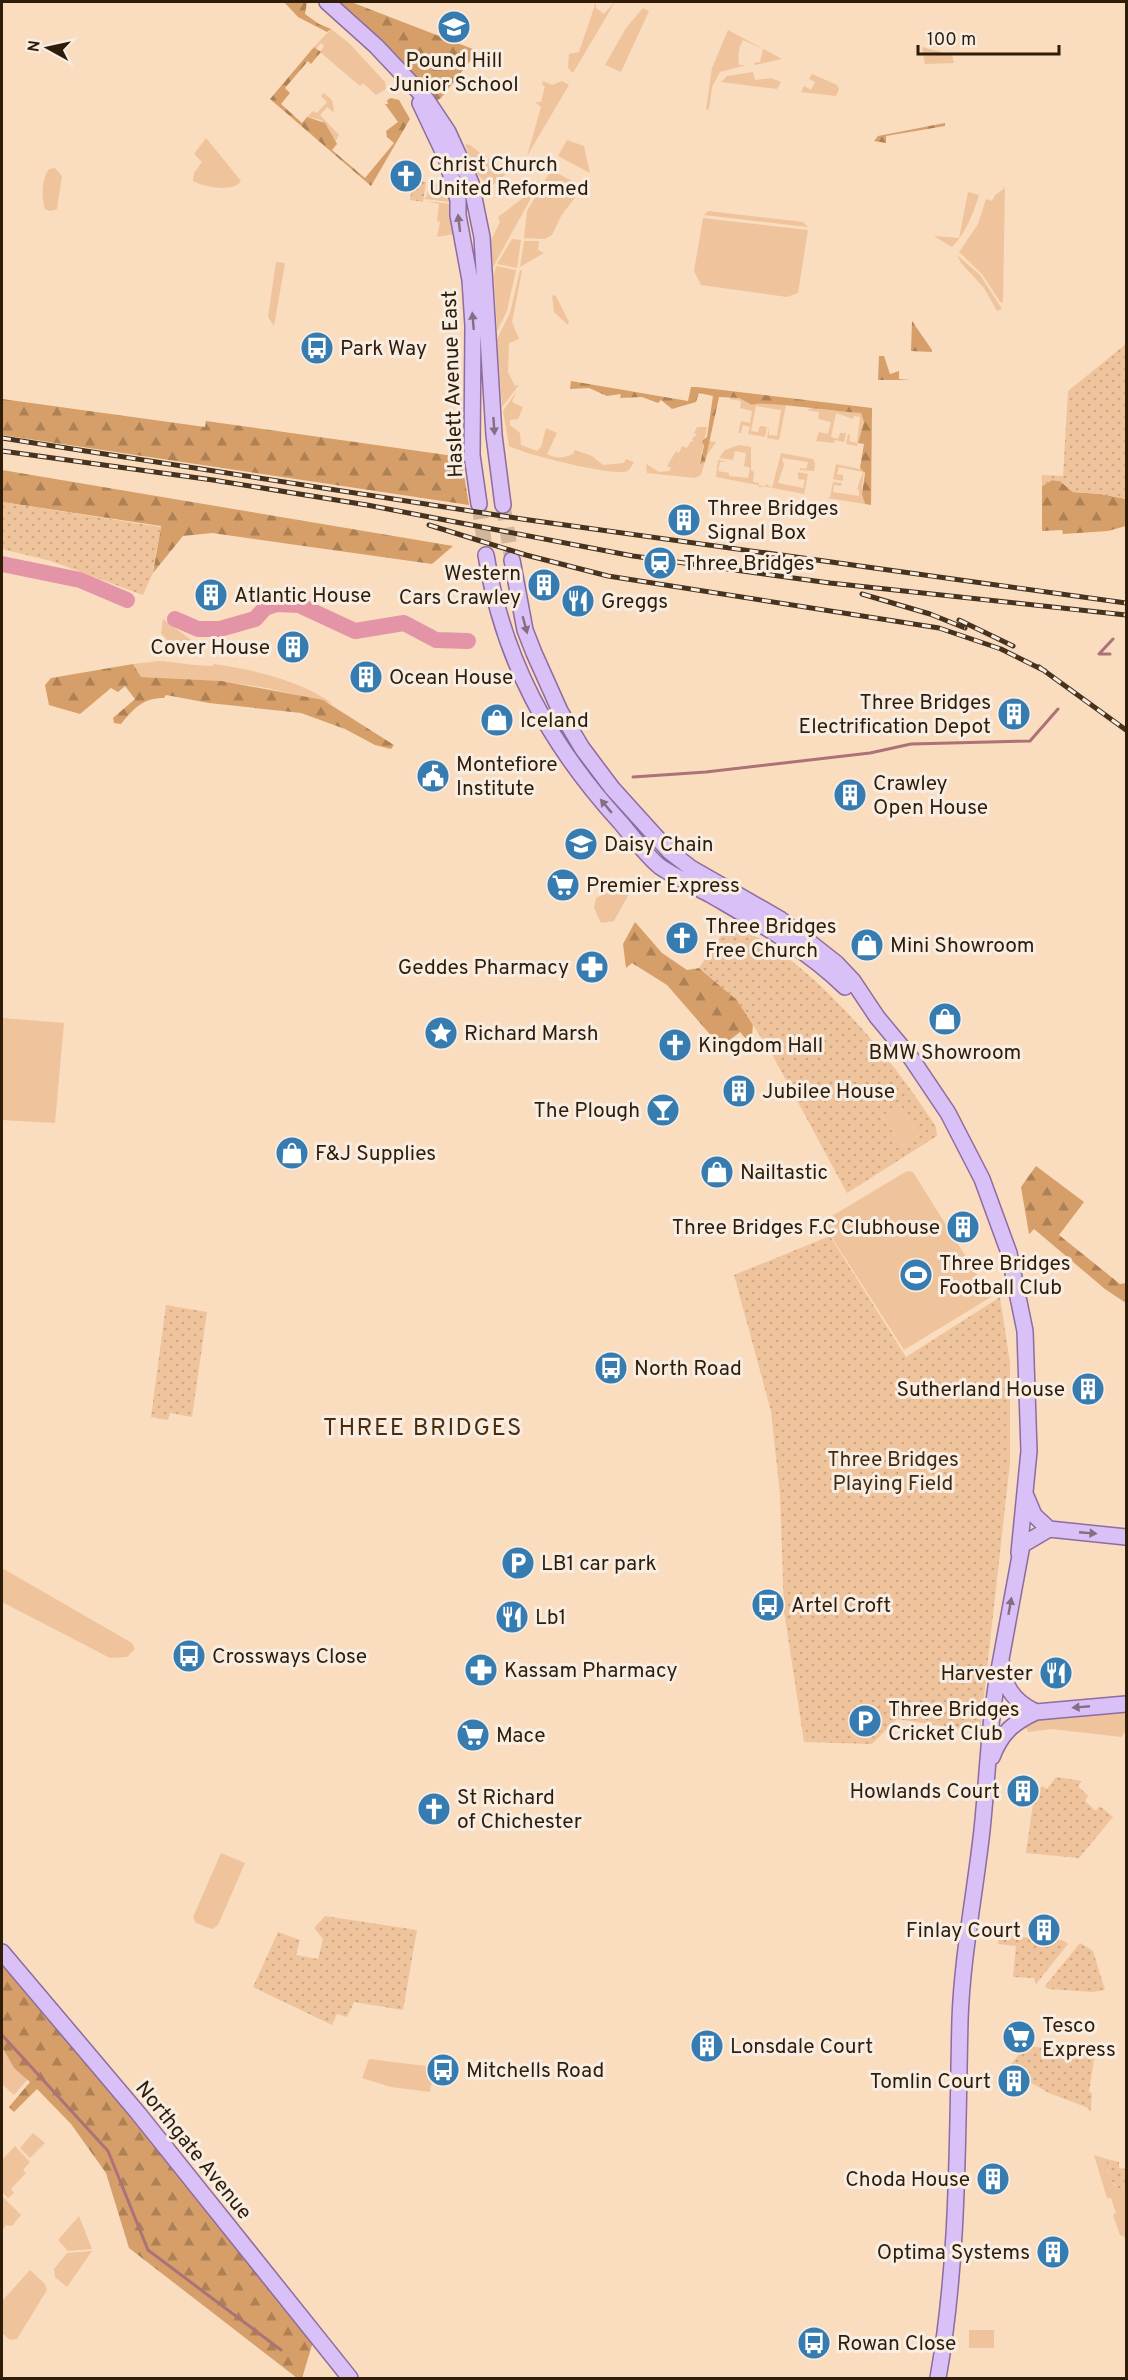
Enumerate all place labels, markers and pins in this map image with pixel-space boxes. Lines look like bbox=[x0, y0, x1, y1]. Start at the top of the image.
school or university icon: Pound Hill Junior School bbox=[436, 9, 472, 45]
place label: Pound Hill Junior School bbox=[389, 48, 519, 99]
place label: Christ Church United Reformed bbox=[429, 152, 589, 203]
church icon: Christ Church United Reformed bbox=[388, 158, 424, 194]
bus stop icon: Park Way bbox=[299, 330, 335, 366]
place label: Park Way bbox=[340, 336, 427, 363]
place label: Three Bridges Signal Box bbox=[707, 496, 839, 547]
building icon: Three Bridges Signal Box bbox=[666, 502, 702, 538]
station icon: Three Bridges bbox=[642, 545, 678, 581]
place label: Three Bridges bbox=[683, 551, 815, 578]
place label: Western Cars Crawley bbox=[399, 561, 521, 612]
building icon: Western Cars Crawley bbox=[526, 567, 562, 603]
building icon: Atlantic House bbox=[193, 577, 229, 613]
place label: Atlantic House bbox=[234, 583, 371, 610]
restaurant icon: Greggs bbox=[560, 583, 596, 619]
place label: Greggs bbox=[601, 589, 668, 616]
building icon: Cover House bbox=[275, 629, 311, 665]
place label: Cover House bbox=[150, 635, 270, 662]
building icon: Ocean House bbox=[348, 659, 384, 695]
place label: Ocean House bbox=[389, 665, 513, 692]
place label: Three Bridges Electrification Depot bbox=[799, 690, 991, 741]
building icon: Three Bridges Electrification Depot bbox=[996, 696, 1032, 732]
shop icon: Iceland bbox=[479, 702, 515, 738]
place label: Iceland bbox=[520, 708, 589, 735]
place label: Montefiore Institute bbox=[456, 752, 558, 803]
public building icon: Montefiore Institute bbox=[415, 758, 451, 794]
place label: Crawley Open House bbox=[873, 771, 988, 822]
building icon: Crawley Open House bbox=[832, 777, 868, 813]
school or university icon: Daisy Chain bbox=[563, 826, 599, 862]
place label: Daisy Chain bbox=[604, 832, 714, 859]
supermarket icon: Premier Express bbox=[545, 867, 581, 903]
place label: Premier Express bbox=[586, 873, 740, 900]
place label: Three Bridges Free Church bbox=[705, 914, 837, 965]
church icon: Three Bridges Free Church bbox=[664, 920, 700, 956]
shop icon: Mini Showroom bbox=[849, 927, 885, 963]
place label: Mini Showroom bbox=[890, 933, 1035, 960]
pharmacy icon: Geddes Pharmacy bbox=[574, 949, 610, 985]
place label: Geddes Pharmacy bbox=[398, 955, 569, 982]
shop icon: BMW Showroom bbox=[927, 1001, 963, 1037]
place icon: Richard Marsh bbox=[423, 1015, 459, 1051]
place label: Richard Marsh bbox=[464, 1021, 599, 1048]
church icon: Kingdom Hall bbox=[657, 1027, 693, 1063]
place label: Kingdom Hall bbox=[698, 1033, 823, 1060]
place label: BMW Showroom bbox=[869, 1040, 1021, 1067]
building icon: Jubilee House bbox=[721, 1073, 757, 1109]
place label: Jubilee House bbox=[762, 1079, 895, 1106]
bar icon: The Plough bbox=[645, 1092, 681, 1128]
place label: The Plough bbox=[534, 1098, 640, 1125]
shop icon: F&J Supplies bbox=[274, 1135, 310, 1171]
place label: F&J Supplies bbox=[315, 1141, 436, 1168]
shop icon: Nailtastic bbox=[699, 1154, 735, 1190]
place label: Nailtastic bbox=[740, 1160, 828, 1187]
building icon: Three Bridges F.C Clubhouse bbox=[945, 1209, 981, 1245]
place label: Three Bridges F.C Clubhouse bbox=[672, 1215, 940, 1242]
place label: Three Bridges Football Club bbox=[939, 1251, 1071, 1302]
sports icon: Three Bridges Football Club bbox=[898, 1257, 934, 1293]
bus stop icon: North Road bbox=[593, 1350, 629, 1386]
place label: North Road bbox=[634, 1356, 742, 1383]
building icon: Sutherland House bbox=[1070, 1371, 1106, 1407]
place label: Sutherland House bbox=[896, 1377, 1065, 1404]
parking icon: LB1 car park bbox=[500, 1545, 536, 1581]
place label: LB1 car park bbox=[541, 1551, 657, 1578]
bus stop icon: Artel Croft bbox=[750, 1587, 786, 1623]
place label: Artel Croft bbox=[791, 1593, 891, 1620]
restaurant icon: Lb1 bbox=[494, 1599, 530, 1635]
place label: Lb1 bbox=[535, 1605, 566, 1632]
bus stop icon: Crossways Close bbox=[171, 1638, 207, 1674]
place label: Crossways Close bbox=[212, 1644, 367, 1671]
pharmacy icon: Kassam Pharmacy bbox=[463, 1652, 499, 1688]
restaurant icon: Harvester bbox=[1038, 1655, 1074, 1691]
place label: Kassam Pharmacy bbox=[504, 1658, 678, 1685]
place label: Harvester bbox=[940, 1661, 1033, 1688]
place label: Three Bridges Cricket Club bbox=[888, 1697, 1020, 1748]
parking icon: Three Bridges Cricket Club bbox=[847, 1703, 883, 1739]
supermarket icon: Mace bbox=[455, 1717, 491, 1753]
place label: Mace bbox=[496, 1723, 546, 1750]
building icon: Howlands Court bbox=[1005, 1773, 1041, 1809]
place label: Howlands Court bbox=[849, 1779, 1000, 1806]
place label: St Richard of Chichester bbox=[457, 1785, 582, 1836]
church icon: St Richard of Chichester bbox=[416, 1791, 452, 1827]
building icon: Finlay Court bbox=[1026, 1912, 1062, 1948]
place label: Finlay Court bbox=[906, 1918, 1021, 1945]
place label: Tesco Express bbox=[1042, 2013, 1116, 2064]
supermarket icon: Tesco Express bbox=[1001, 2019, 1037, 2055]
building icon: Lonsdale Court bbox=[689, 2028, 725, 2064]
place label: Lonsdale Court bbox=[730, 2034, 873, 2061]
bus stop icon: Mitchells Road bbox=[425, 2052, 461, 2088]
place label: Mitchells Road bbox=[466, 2058, 604, 2085]
building icon: Tomlin Court bbox=[996, 2063, 1032, 2099]
place label: Tomlin Court bbox=[870, 2069, 991, 2096]
building icon: Choda House bbox=[975, 2161, 1011, 2197]
place label: Choda House bbox=[845, 2167, 970, 2194]
building icon: Optima Systems bbox=[1035, 2234, 1071, 2270]
place label: Optima Systems bbox=[877, 2240, 1030, 2267]
bus stop icon: Rowan Close bbox=[796, 2325, 832, 2361]
place label: Rowan Close bbox=[837, 2331, 956, 2358]

